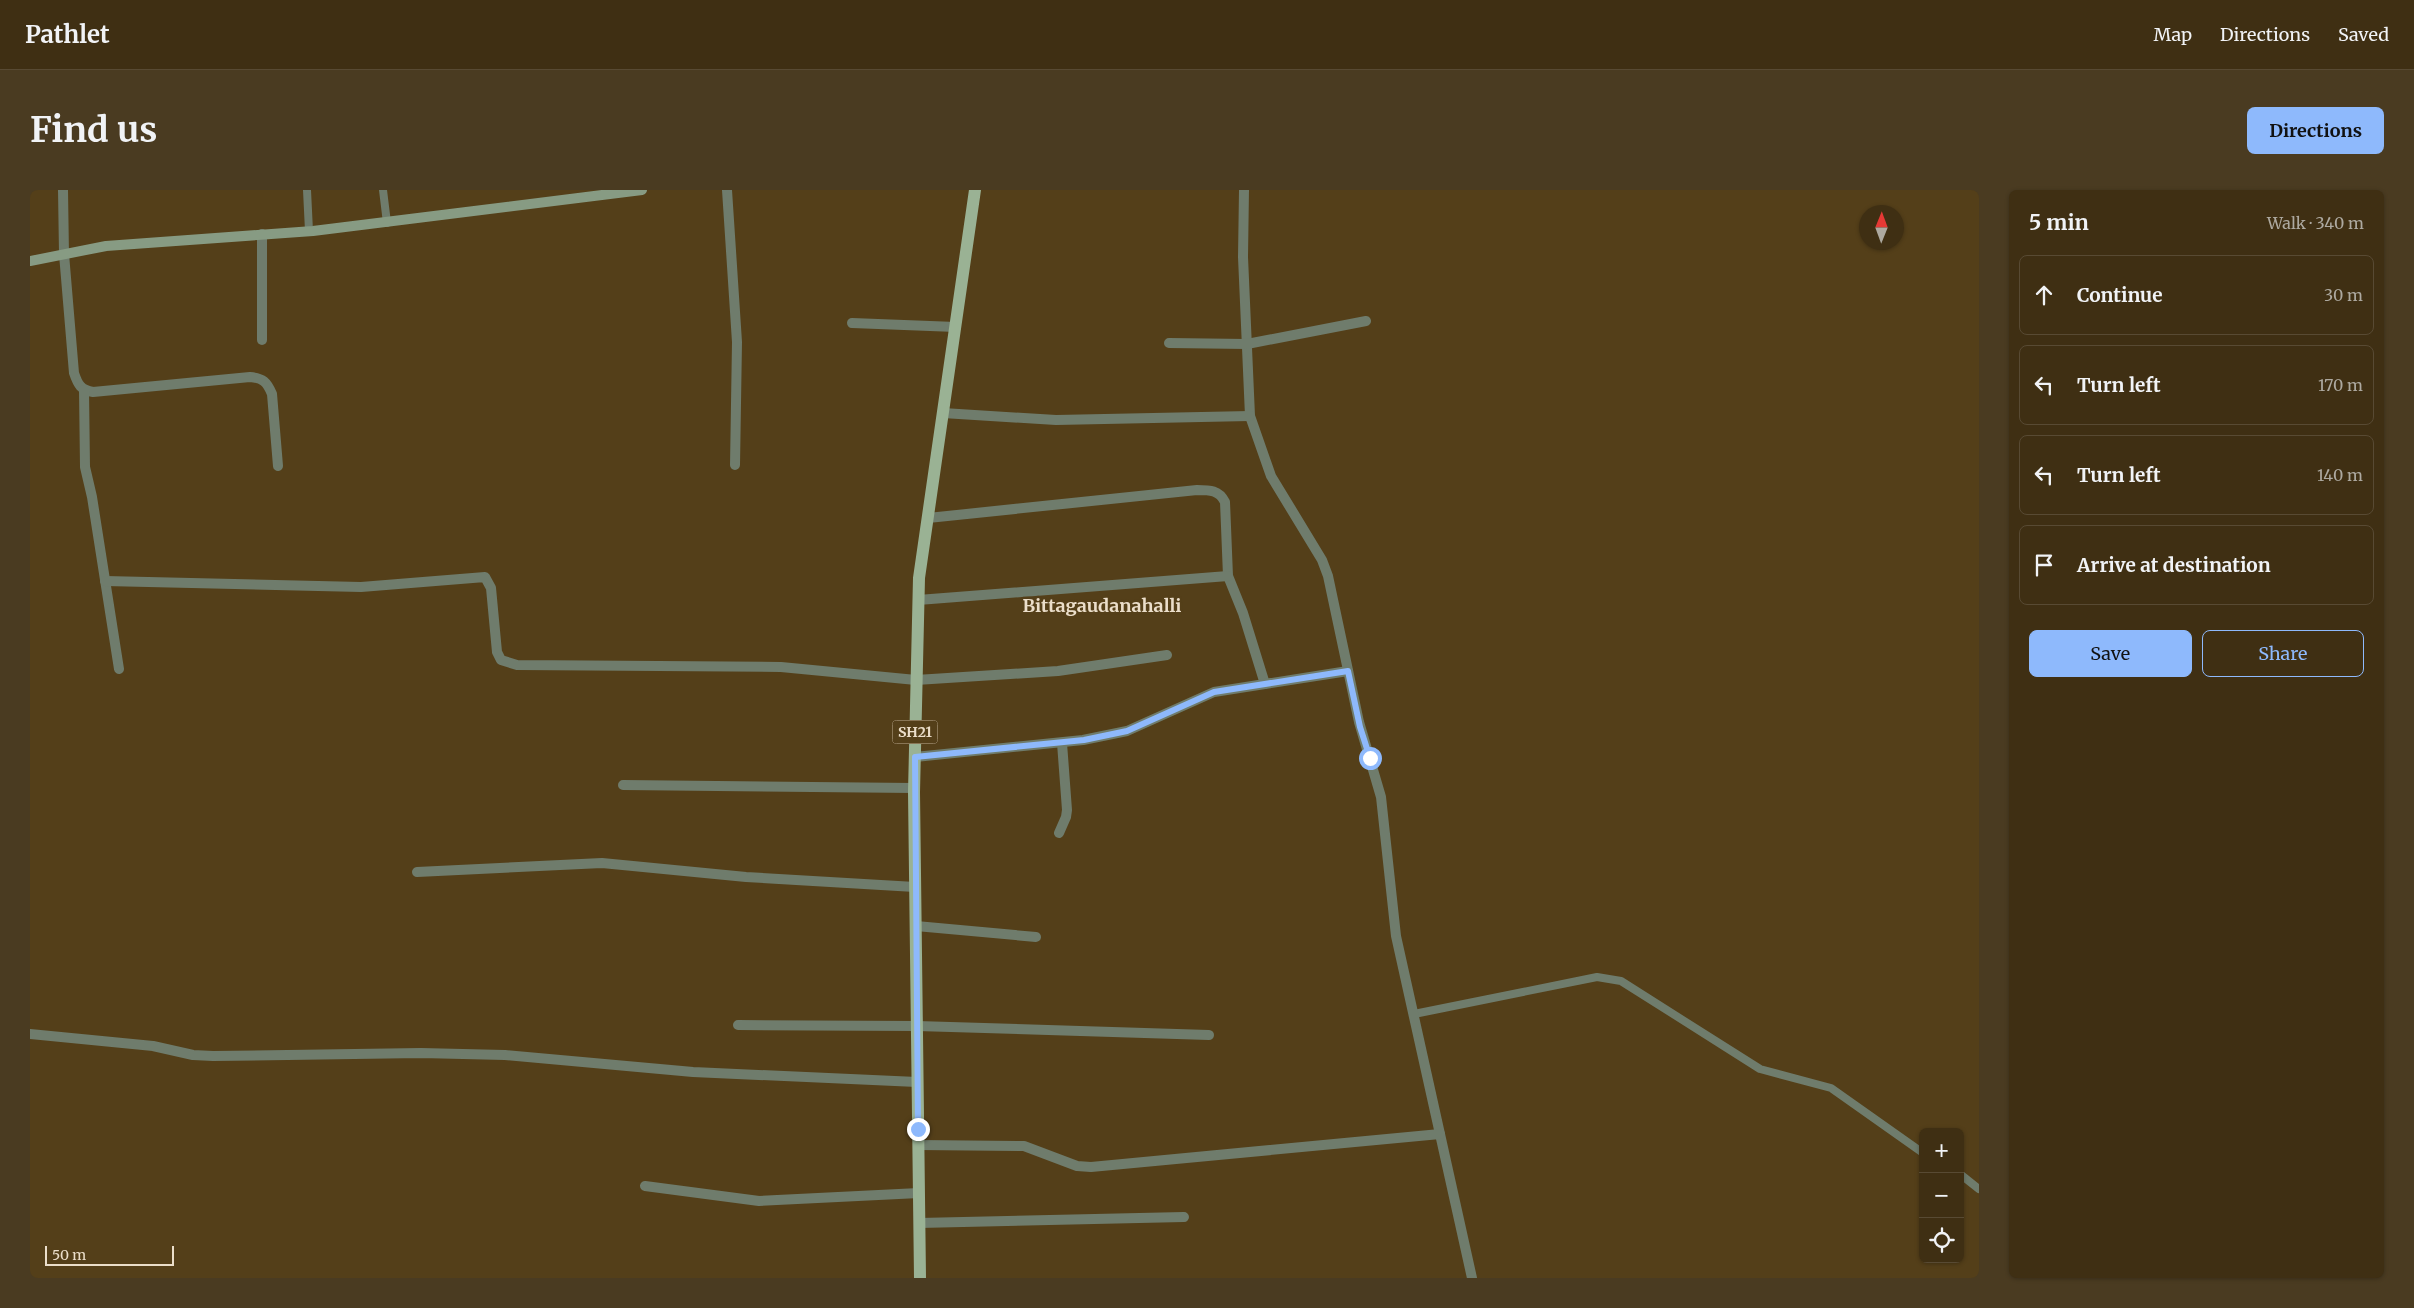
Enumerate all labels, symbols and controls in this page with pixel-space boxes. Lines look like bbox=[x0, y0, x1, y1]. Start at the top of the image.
text: Pathlet bbox=[25, 19, 110, 50]
text: Map bbox=[2154, 23, 2192, 46]
text: Directions bbox=[2220, 23, 2310, 46]
text: Saved bbox=[2338, 23, 2389, 46]
button: Directions bbox=[2247, 107, 2384, 154]
text: Find us bbox=[30, 108, 157, 152]
north arrow bbox=[1859, 205, 1904, 250]
text: 5 min bbox=[2029, 209, 2089, 236]
text: Walk · 340 m bbox=[2267, 213, 2364, 233]
icon: ahead bbox=[2030, 281, 2058, 309]
text: Continue bbox=[2077, 283, 2163, 307]
text: 30 m bbox=[2324, 285, 2363, 305]
icon: left bbox=[2030, 371, 2058, 399]
text: Turn left bbox=[2077, 373, 2161, 397]
text: 170 m bbox=[2318, 375, 2363, 395]
icon: left bbox=[2030, 461, 2058, 489]
text: Turn left bbox=[2077, 463, 2161, 487]
text: 140 m bbox=[2317, 465, 2363, 485]
icon: arrive bbox=[2030, 551, 2058, 579]
text: Arrive at destination bbox=[2077, 553, 2271, 577]
district label: Bittagaudanahalli bbox=[1023, 594, 1181, 617]
button: Save bbox=[2029, 630, 2192, 677]
button: Share bbox=[2202, 630, 2364, 677]
road number: SH21 bbox=[892, 720, 938, 744]
route start bbox=[1359, 747, 1382, 770]
route end bbox=[907, 1118, 930, 1141]
map controls bbox=[1919, 1128, 1964, 1263]
button: + bbox=[1919, 1128, 1964, 1173]
button: − bbox=[1919, 1173, 1964, 1218]
button: locate bbox=[1919, 1218, 1964, 1263]
scale bar bbox=[45, 1243, 174, 1266]
text: 50 m bbox=[52, 1246, 86, 1264]

